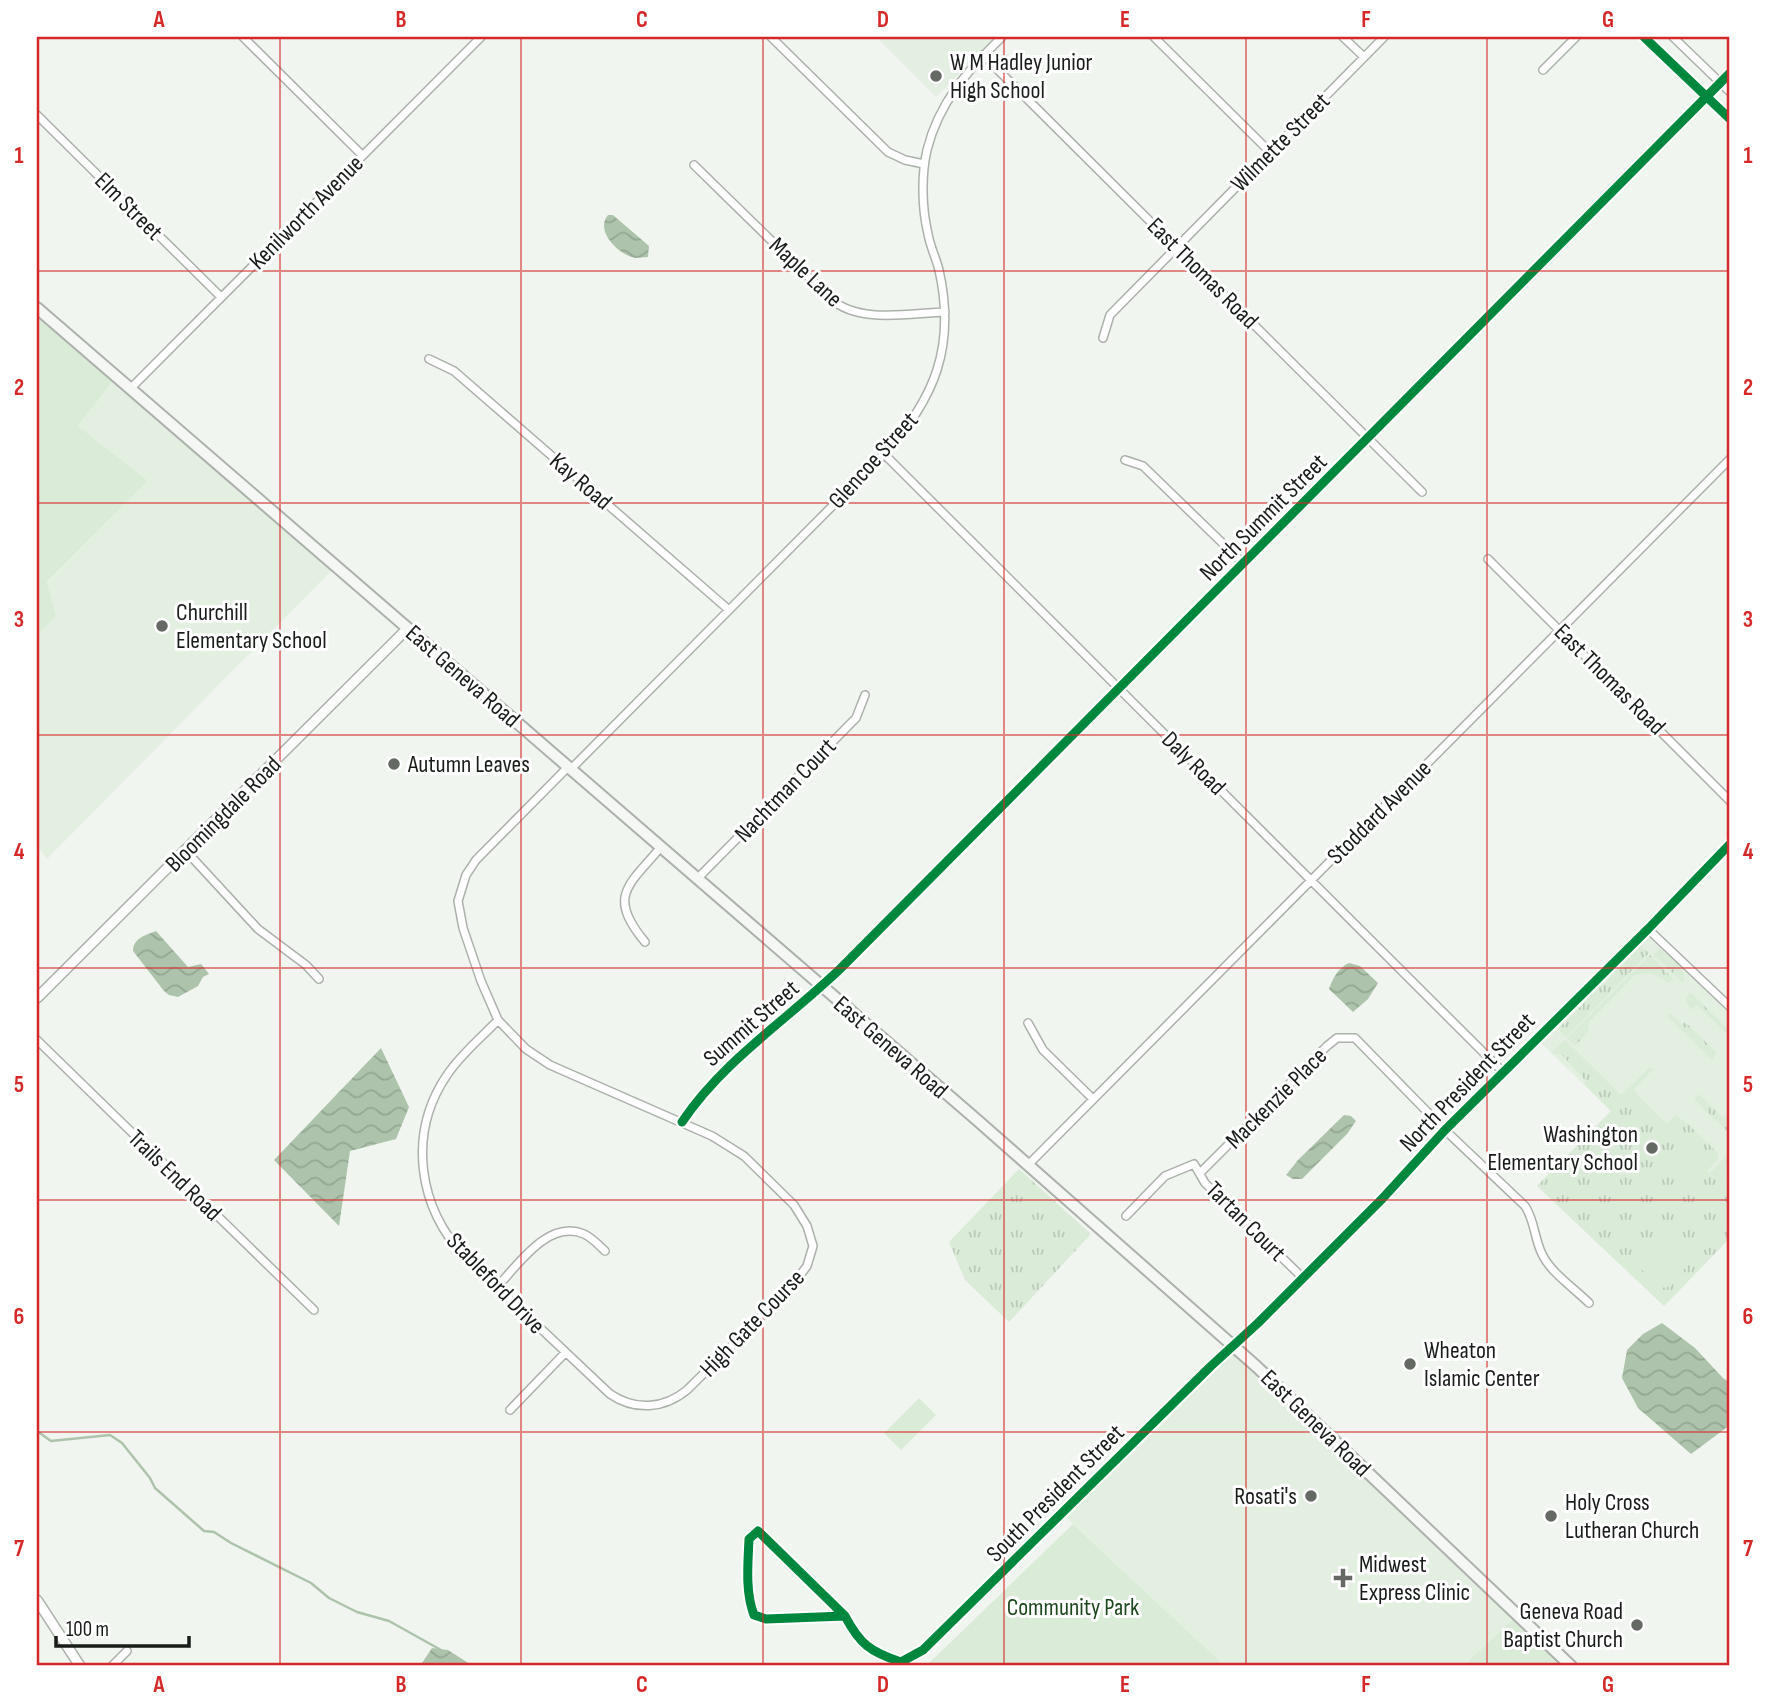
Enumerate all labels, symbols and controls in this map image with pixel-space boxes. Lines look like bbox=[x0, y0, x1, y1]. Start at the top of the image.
text: A bbox=[153, 6, 166, 34]
text: B bbox=[396, 6, 407, 34]
text: C bbox=[636, 6, 648, 34]
text: D bbox=[877, 6, 889, 34]
text: E bbox=[1120, 6, 1130, 34]
text: F bbox=[1361, 6, 1371, 34]
text: G bbox=[1602, 6, 1614, 34]
place label: W M Hadley Junior High School bbox=[950, 48, 1093, 105]
marker: W M Hadley Junior High School bbox=[928, 68, 944, 84]
street label: Wilmette Street bbox=[1225, 87, 1336, 198]
text: 1 bbox=[14, 142, 24, 170]
text: 1 bbox=[1743, 142, 1753, 170]
street label: Kenilworth Avenue bbox=[243, 149, 370, 276]
street label: Elm Street bbox=[89, 166, 169, 246]
street label: East Thomas Road bbox=[1141, 212, 1264, 335]
street label: Maple Lane bbox=[763, 231, 848, 313]
text: 2 bbox=[14, 374, 24, 402]
text: 2 bbox=[1743, 374, 1753, 402]
street label: Glencoe Street bbox=[822, 406, 924, 515]
street label: Kay Road bbox=[544, 447, 618, 516]
street label: North Summit Street bbox=[1194, 448, 1333, 587]
place label: Churchill Elementary School bbox=[176, 598, 327, 655]
text: 3 bbox=[14, 606, 24, 634]
text: 3 bbox=[1743, 606, 1753, 634]
marker: Churchill Elementary School bbox=[154, 618, 170, 634]
street label: East Thomas Road bbox=[1548, 618, 1671, 741]
street label: East Geneva Road bbox=[400, 619, 526, 734]
street label: Daly Road bbox=[1156, 725, 1232, 801]
street label: Nachtman Court bbox=[729, 732, 842, 848]
street label: Bloomingdale Road bbox=[159, 750, 287, 878]
place label: Autumn Leaves bbox=[407, 750, 530, 779]
street label: Stoddard Avenue bbox=[1321, 754, 1438, 871]
marker: Autumn Leaves bbox=[386, 756, 402, 772]
text: 4 bbox=[14, 838, 25, 866]
text: 4 bbox=[1743, 838, 1754, 866]
street label: Summit Street bbox=[698, 974, 805, 1073]
street label: East Geneva Road bbox=[828, 990, 954, 1105]
street label: North President Street bbox=[1394, 1007, 1541, 1158]
street label: Mackenzie Place bbox=[1220, 1042, 1333, 1155]
text: 5 bbox=[14, 1071, 24, 1099]
text: 5 bbox=[1743, 1071, 1753, 1099]
place label: Washington Elementary School bbox=[1487, 1120, 1638, 1177]
street label: Trails End Road bbox=[122, 1124, 228, 1227]
marker: Washington Elementary School bbox=[1644, 1140, 1660, 1156]
street label: Tartan Court bbox=[1200, 1175, 1292, 1267]
street label: Stableford Drive bbox=[440, 1227, 551, 1340]
street label: High Gate Course bbox=[694, 1264, 811, 1383]
text: 6 bbox=[14, 1303, 24, 1331]
text: 6 bbox=[1743, 1303, 1753, 1331]
place label: Wheaton Islamic Center bbox=[1424, 1336, 1540, 1393]
marker: Wheaton Islamic Center bbox=[1402, 1356, 1418, 1372]
street label: East Geneva Road bbox=[1255, 1364, 1377, 1483]
street label: South President Street bbox=[980, 1418, 1130, 1568]
place label: Rosati's bbox=[1234, 1482, 1297, 1511]
marker: Rosati's bbox=[1303, 1488, 1319, 1504]
place label: Holy Cross Lutheran Church bbox=[1565, 1488, 1699, 1545]
marker: Holy Cross Lutheran Church bbox=[1543, 1508, 1559, 1524]
text: 7 bbox=[14, 1535, 24, 1563]
text: 7 bbox=[1743, 1535, 1753, 1563]
place label: Midwest Express Clinic bbox=[1359, 1550, 1470, 1607]
marker: Midwest Express Clinic bbox=[1333, 1568, 1353, 1588]
park label: Community Park bbox=[1007, 1593, 1139, 1622]
place label: Geneva Road Baptist Church bbox=[1503, 1597, 1623, 1654]
scale bar bbox=[56, 1605, 189, 1649]
text: 100 m bbox=[66, 1617, 109, 1642]
marker: Geneva Road Baptist Church bbox=[1629, 1617, 1645, 1633]
text: A bbox=[153, 1671, 166, 1699]
text: B bbox=[396, 1671, 407, 1699]
text: C bbox=[636, 1671, 648, 1699]
text: D bbox=[877, 1671, 889, 1699]
text: E bbox=[1120, 1671, 1130, 1699]
text: F bbox=[1361, 1671, 1371, 1699]
text: G bbox=[1602, 1671, 1614, 1699]

